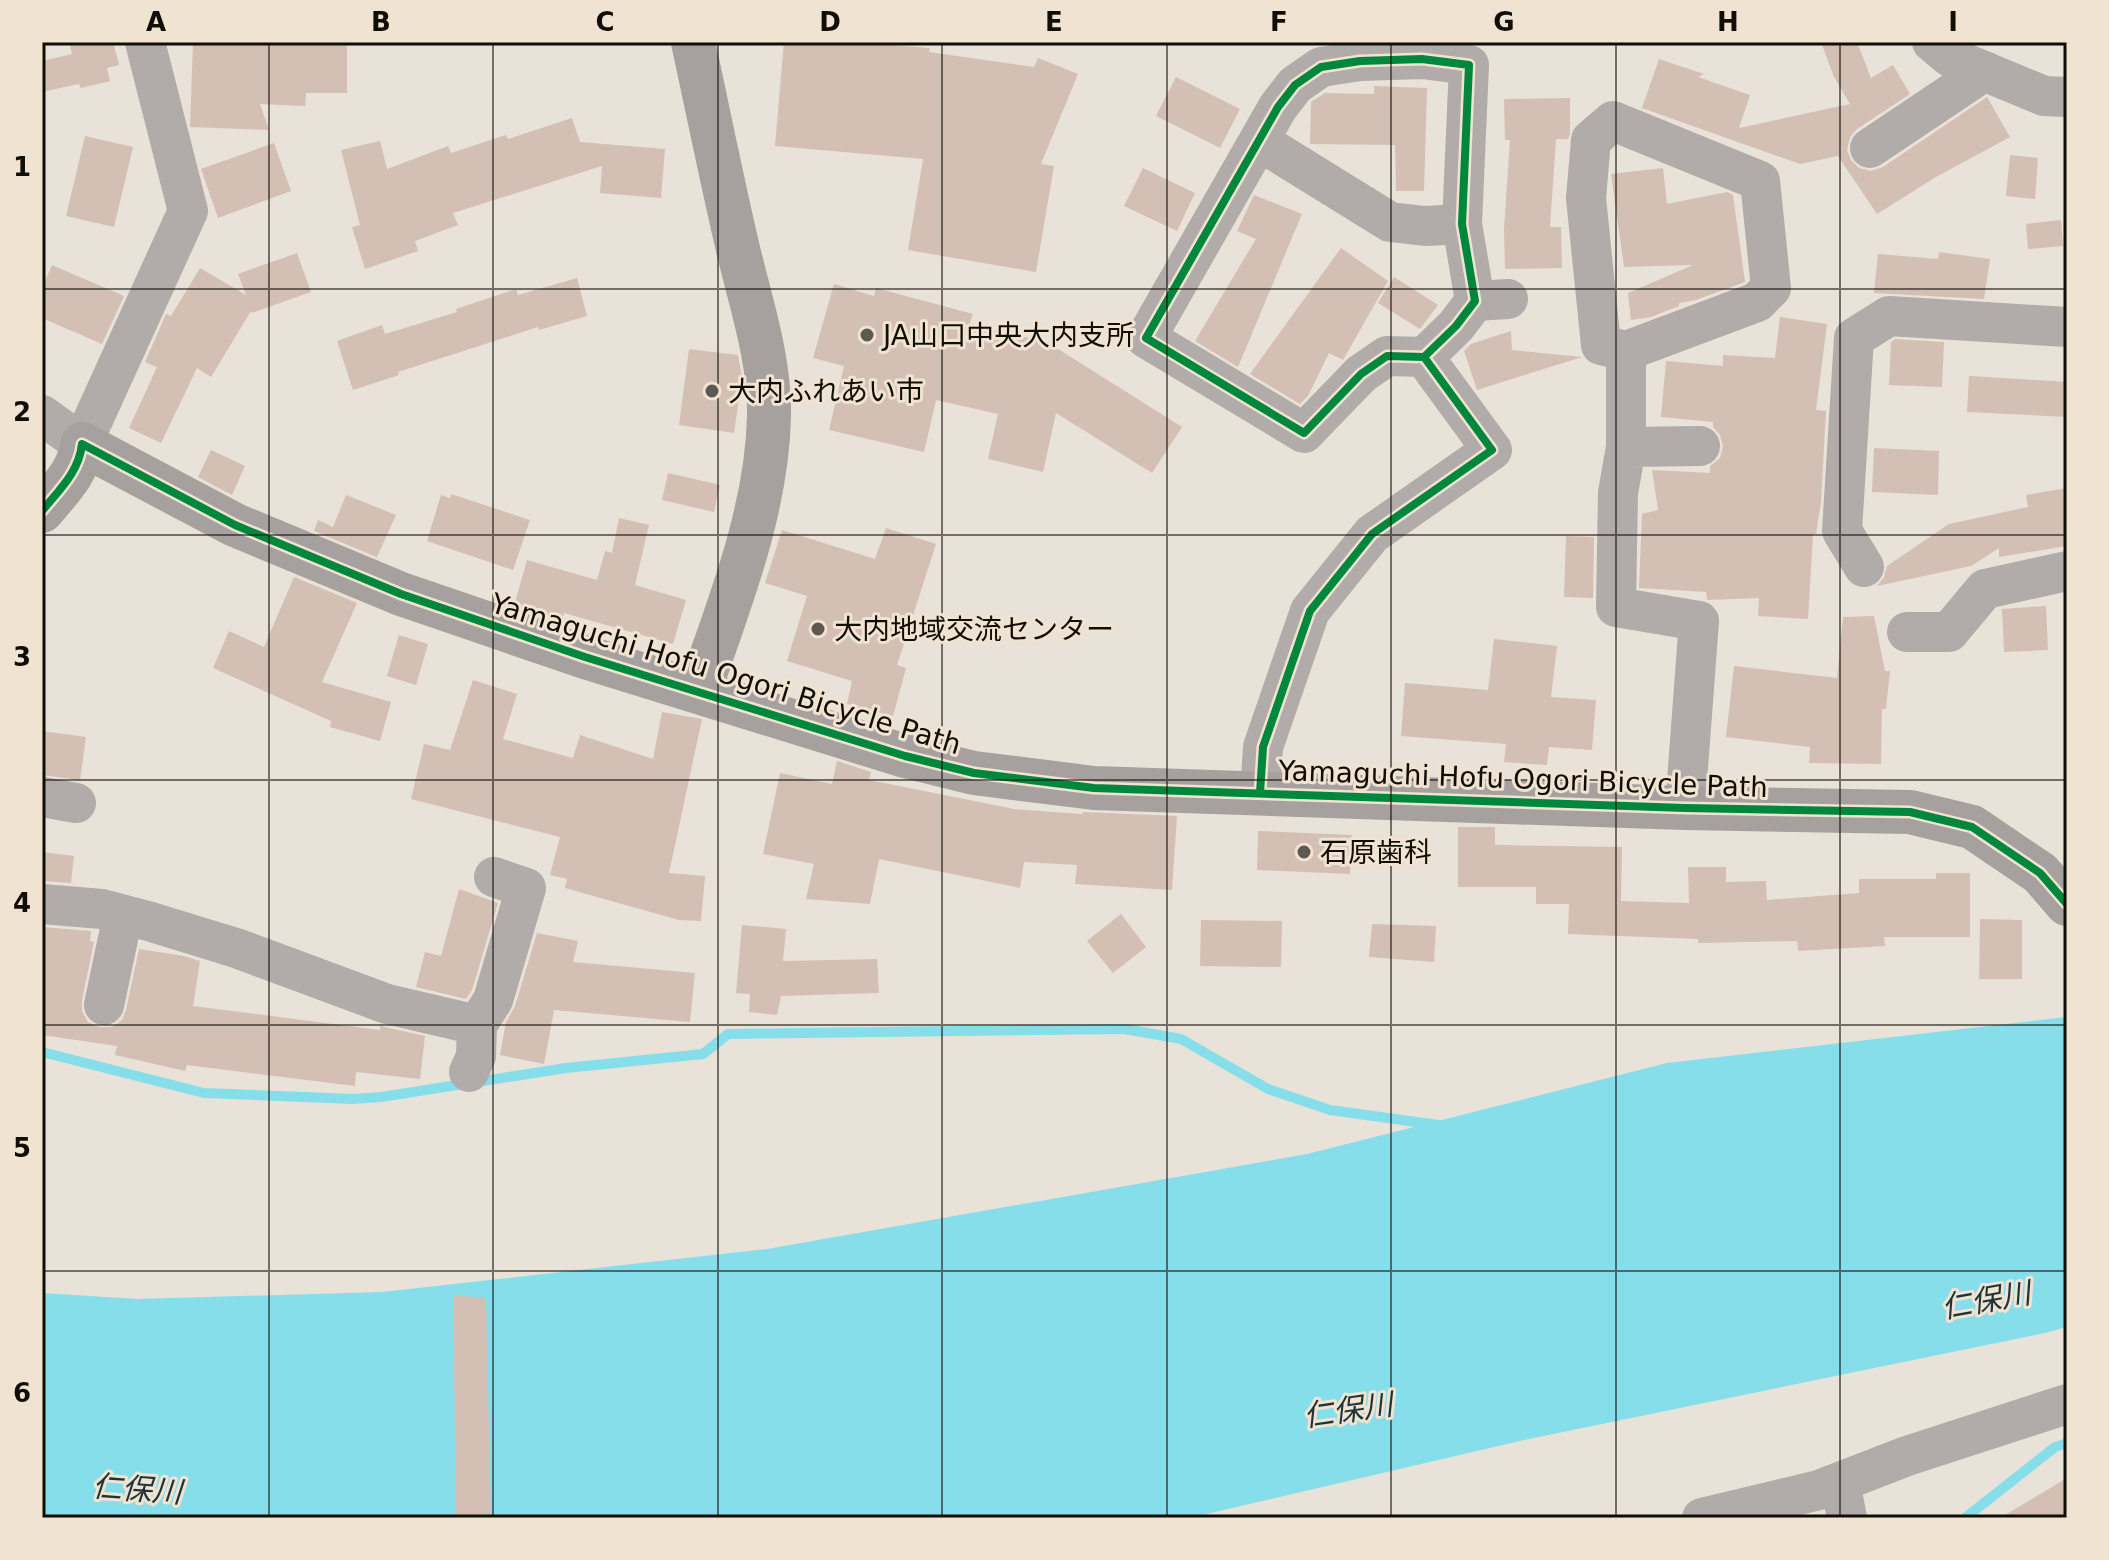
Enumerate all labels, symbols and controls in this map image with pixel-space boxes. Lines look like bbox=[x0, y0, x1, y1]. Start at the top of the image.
text: A bbox=[146, 7, 166, 37]
text: B bbox=[371, 7, 391, 37]
text: C bbox=[595, 7, 615, 37]
text: D bbox=[819, 7, 841, 37]
text: E bbox=[1045, 7, 1063, 37]
text: F bbox=[1270, 7, 1288, 37]
text: G bbox=[1493, 7, 1515, 37]
text: H bbox=[1717, 7, 1739, 37]
text: I bbox=[1948, 7, 1958, 37]
text: 1 bbox=[13, 152, 31, 182]
place label: JA山口中央大内支所 bbox=[881, 319, 1134, 352]
marker: JA山口中央大内支所 bbox=[858, 326, 876, 344]
place label: 大内ふれあい市 bbox=[728, 375, 924, 408]
marker: 大内ふれあい市 bbox=[703, 382, 721, 400]
text: 2 bbox=[13, 397, 31, 427]
street label: Yamaguchi Hofu Ogori Bicycle Path bbox=[486, 586, 965, 761]
place label: 大内地域交流センター bbox=[834, 613, 1114, 646]
marker: 大内地域交流センター bbox=[809, 620, 827, 638]
text: 3 bbox=[13, 642, 31, 672]
street label: Yamaguchi Hofu Ogori Bicycle Path bbox=[1277, 754, 1768, 804]
place label: 石原歯科 bbox=[1320, 836, 1432, 869]
marker: 石原歯科 bbox=[1295, 843, 1313, 861]
text: 4 bbox=[13, 888, 31, 918]
text: 5 bbox=[13, 1133, 31, 1163]
water label: 仁保川 bbox=[1939, 1274, 2036, 1325]
text: 6 bbox=[13, 1378, 31, 1408]
water label: 仁保川 bbox=[1301, 1386, 1398, 1434]
water label: 仁保川 bbox=[91, 1468, 186, 1510]

